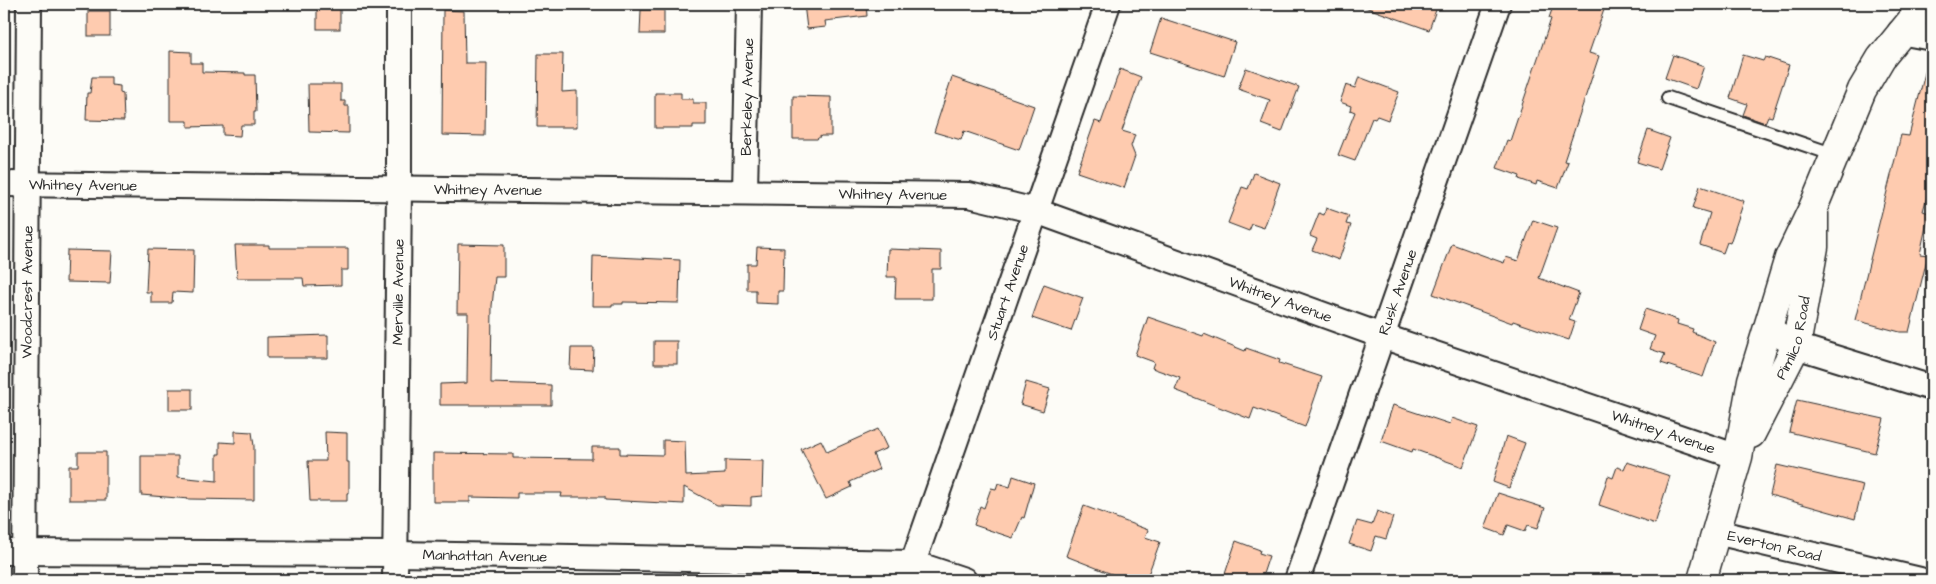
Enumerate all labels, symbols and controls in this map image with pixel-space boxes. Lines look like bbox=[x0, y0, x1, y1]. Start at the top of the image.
street label: Berkeley Avenue bbox=[735, 38, 759, 156]
street label: Whitney Avenue bbox=[29, 174, 137, 196]
street label: Whitney Avenue bbox=[434, 178, 542, 201]
street label: Whitney Avenue bbox=[839, 183, 947, 206]
street label: Woodcrest Avenue bbox=[16, 225, 38, 359]
street label: Merville Avenue bbox=[387, 239, 409, 345]
street label: Stuart Avenue bbox=[981, 241, 1034, 343]
street label: Rusk Avenue bbox=[1373, 246, 1422, 338]
street label: Whitney Avenue bbox=[1226, 271, 1335, 328]
street label: Pimlico Road bbox=[1770, 294, 1815, 383]
street label: Whitney Avenue bbox=[1609, 404, 1718, 459]
street label: Everton Road bbox=[1725, 525, 1824, 567]
street label: Manhattan Avenue bbox=[422, 544, 548, 567]

